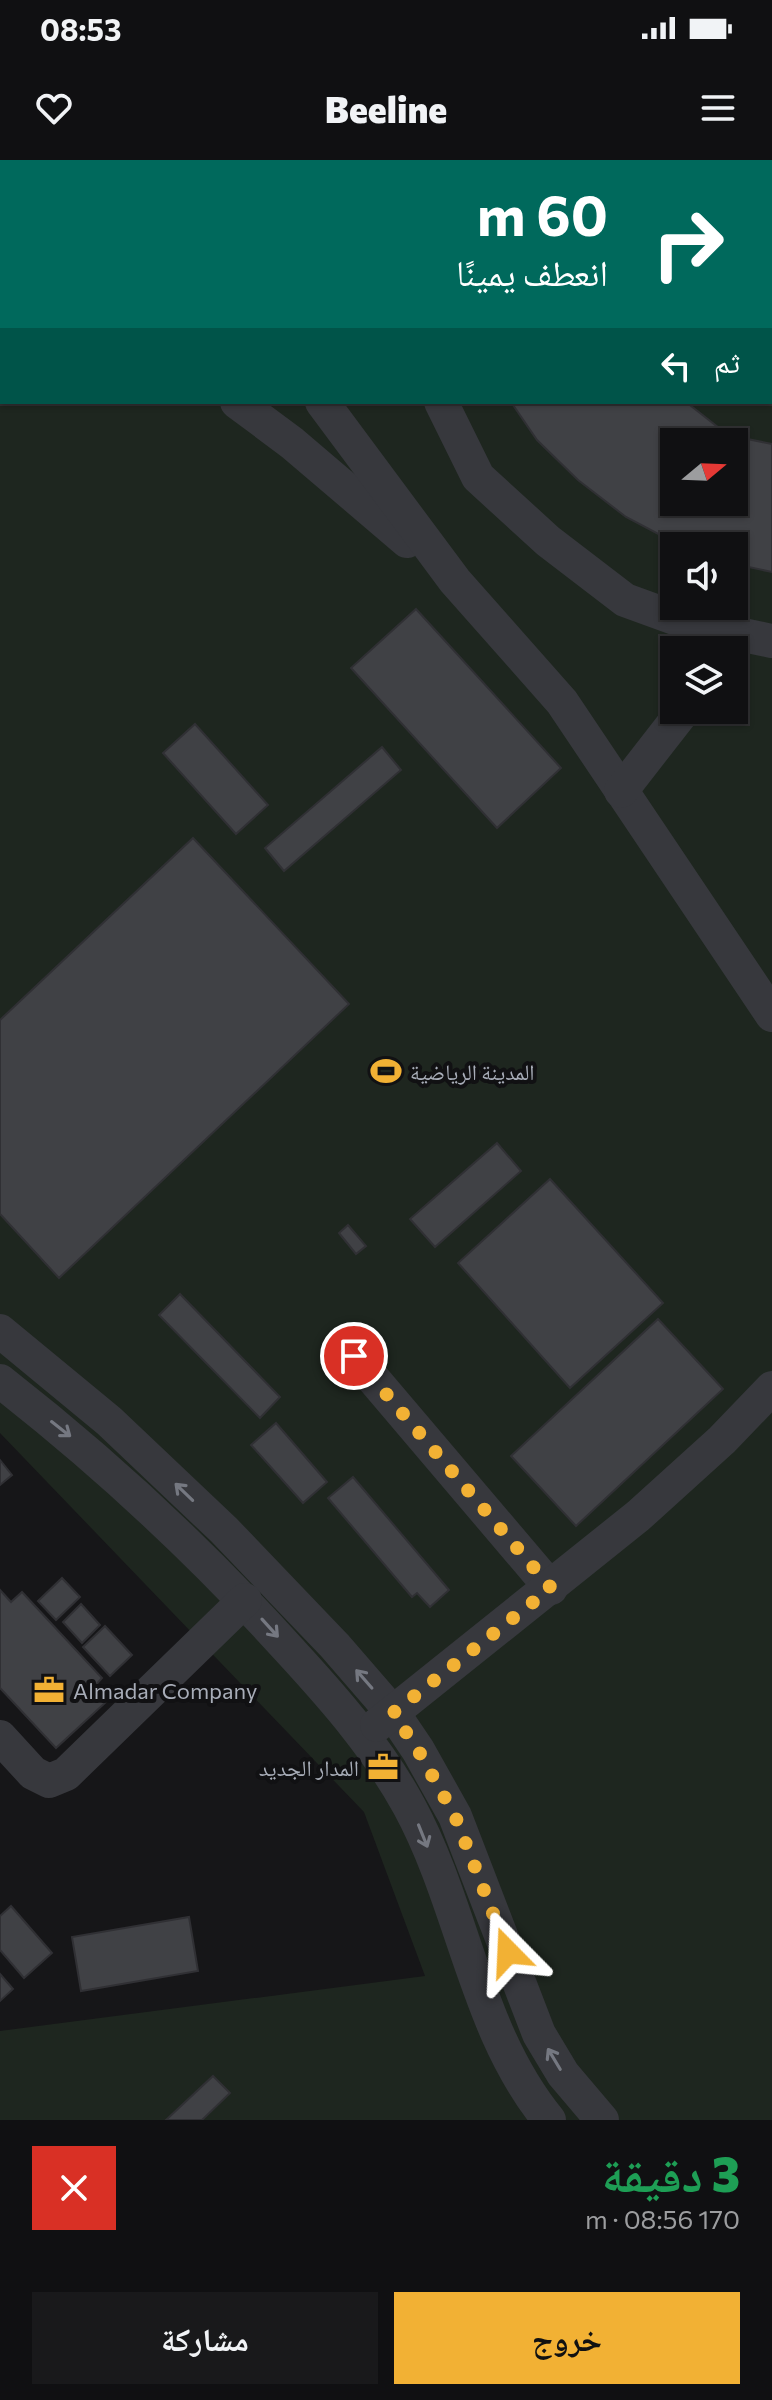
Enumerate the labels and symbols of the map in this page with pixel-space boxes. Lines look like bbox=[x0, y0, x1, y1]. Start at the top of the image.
north arrow bbox=[660, 428, 748, 516]
sports icon: المدينة الرياضية bbox=[369, 1054, 403, 1088]
place label: المدينة الرياضية bbox=[410, 1058, 535, 1085]
pin bbox=[320, 1322, 388, 1390]
one-way arrow bbox=[50, 1421, 71, 1438]
one-way arrow bbox=[174, 1483, 194, 1501]
one-way arrow bbox=[260, 1617, 278, 1637]
one-way arrow bbox=[355, 1669, 373, 1690]
office icon: Almadar Company bbox=[32, 1673, 66, 1707]
place label: Almadar Company bbox=[73, 1677, 257, 1704]
office icon: المدار الجديد bbox=[366, 1750, 400, 1784]
place label: المدار الجديد bbox=[259, 1754, 359, 1781]
one-way arrow bbox=[416, 1823, 431, 1848]
position arrow bbox=[466, 1910, 550, 1994]
one-way arrow bbox=[546, 2048, 562, 2071]

